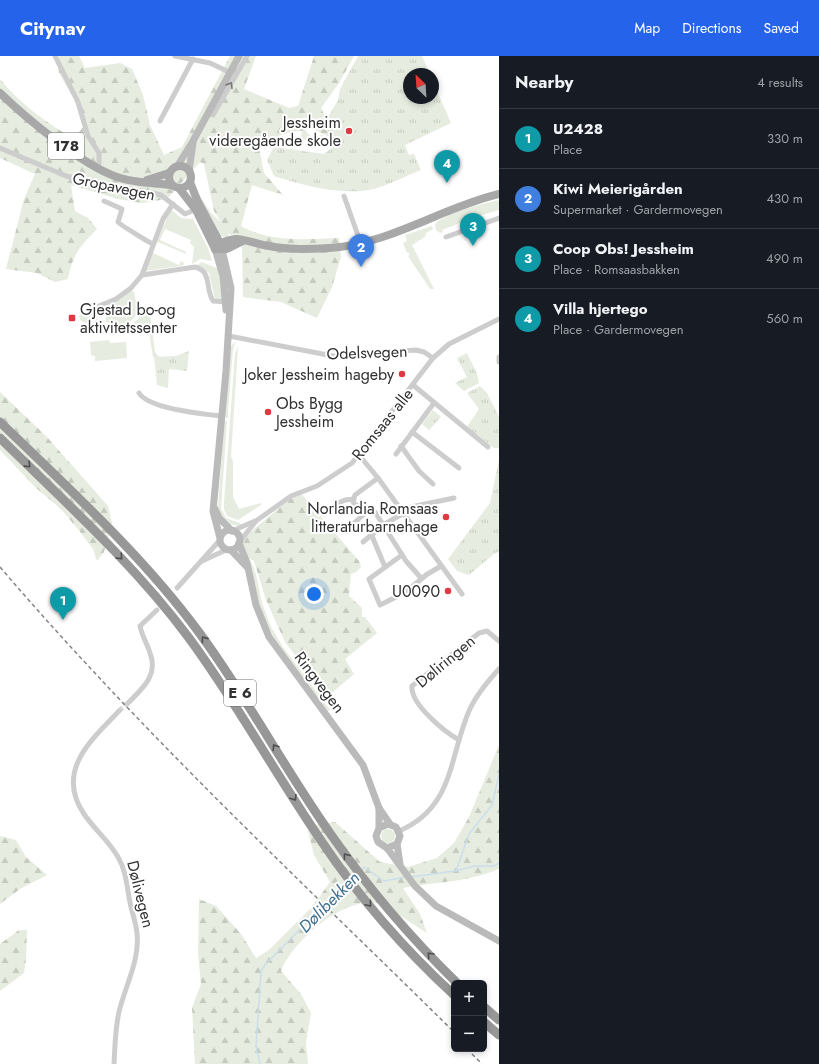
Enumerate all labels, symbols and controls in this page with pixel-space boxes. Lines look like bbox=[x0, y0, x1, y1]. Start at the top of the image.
text: Citynav bbox=[20, 15, 86, 42]
text: Map bbox=[634, 18, 660, 38]
text: Directions bbox=[682, 18, 742, 38]
text: Saved bbox=[764, 18, 799, 38]
north arrow bbox=[403, 68, 439, 104]
text: Nearby bbox=[515, 70, 573, 94]
text: 4 results bbox=[757, 73, 803, 92]
one-way arrow bbox=[225, 82, 232, 89]
place label: Jessheim videregående skole bbox=[209, 111, 341, 152]
text: U2428 bbox=[553, 118, 603, 140]
marker: Jessheim videregående skole bbox=[344, 126, 354, 136]
text: 1 bbox=[525, 129, 531, 148]
text: 330 m bbox=[767, 129, 803, 148]
road number: 178 bbox=[48, 133, 84, 159]
text: Place bbox=[553, 140, 582, 159]
pin: 4 bbox=[434, 150, 460, 183]
street label: Gropavegen bbox=[70, 167, 157, 206]
text: Kiwi Meierigården bbox=[553, 178, 683, 200]
text: 2 bbox=[524, 189, 532, 208]
text: 430 m bbox=[766, 189, 803, 208]
text: Supermarket · Gardermovegen bbox=[553, 200, 723, 219]
pin: 3 bbox=[460, 213, 486, 246]
pin: 2 bbox=[348, 234, 374, 267]
text: Coop Obs! Jessheim bbox=[553, 238, 694, 260]
text: 3 bbox=[524, 249, 532, 268]
text: 490 m bbox=[766, 249, 803, 268]
text: Place · Romsaasbakken bbox=[553, 260, 680, 279]
place label: Gjestad bo-og aktivitetssenter bbox=[80, 298, 177, 339]
text: Villa hjertego bbox=[553, 298, 648, 320]
text: 4 bbox=[523, 309, 533, 328]
text: 560 m bbox=[766, 309, 803, 328]
marker: Gjestad bo-og aktivitetssenter bbox=[67, 313, 77, 323]
text: Place · Gardermovegen bbox=[553, 320, 684, 339]
street label: Odelsvegen bbox=[326, 340, 408, 365]
place label: Joker Jessheim hageby bbox=[242, 363, 395, 386]
marker: Joker Jessheim hageby bbox=[397, 369, 407, 379]
street label: Romsaas alle bbox=[346, 383, 419, 465]
place label: Obs Bygg Jessheim bbox=[274, 392, 343, 433]
marker: Obs Bygg Jessheim bbox=[263, 407, 273, 417]
one-way arrow bbox=[23, 460, 31, 468]
place label: Norlandia Romsaas litteraturbarnehage bbox=[307, 497, 438, 538]
marker: Norlandia Romsaas litteraturbarnehage bbox=[441, 512, 451, 522]
one-way arrow bbox=[115, 552, 123, 560]
place label: U0090 bbox=[392, 580, 440, 603]
your location bbox=[304, 584, 324, 604]
marker: U0090 bbox=[443, 586, 453, 596]
pin: 1 bbox=[50, 587, 76, 620]
street label: Døliringen bbox=[411, 630, 480, 693]
one-way arrow bbox=[201, 636, 208, 643]
street label: Ringvegen bbox=[289, 647, 350, 718]
road number: E 6 bbox=[224, 680, 256, 706]
one-way arrow bbox=[272, 744, 280, 751]
one-way arrow bbox=[289, 794, 297, 801]
one-way arrow bbox=[343, 853, 351, 860]
street label: Dølivegen bbox=[121, 858, 160, 930]
water label: Dølibekken bbox=[293, 866, 365, 938]
one-way arrow bbox=[364, 899, 371, 907]
one-way arrow bbox=[428, 953, 435, 960]
map controls bbox=[451, 980, 487, 1052]
button: + bbox=[451, 980, 487, 1016]
button: − bbox=[451, 1016, 487, 1052]

